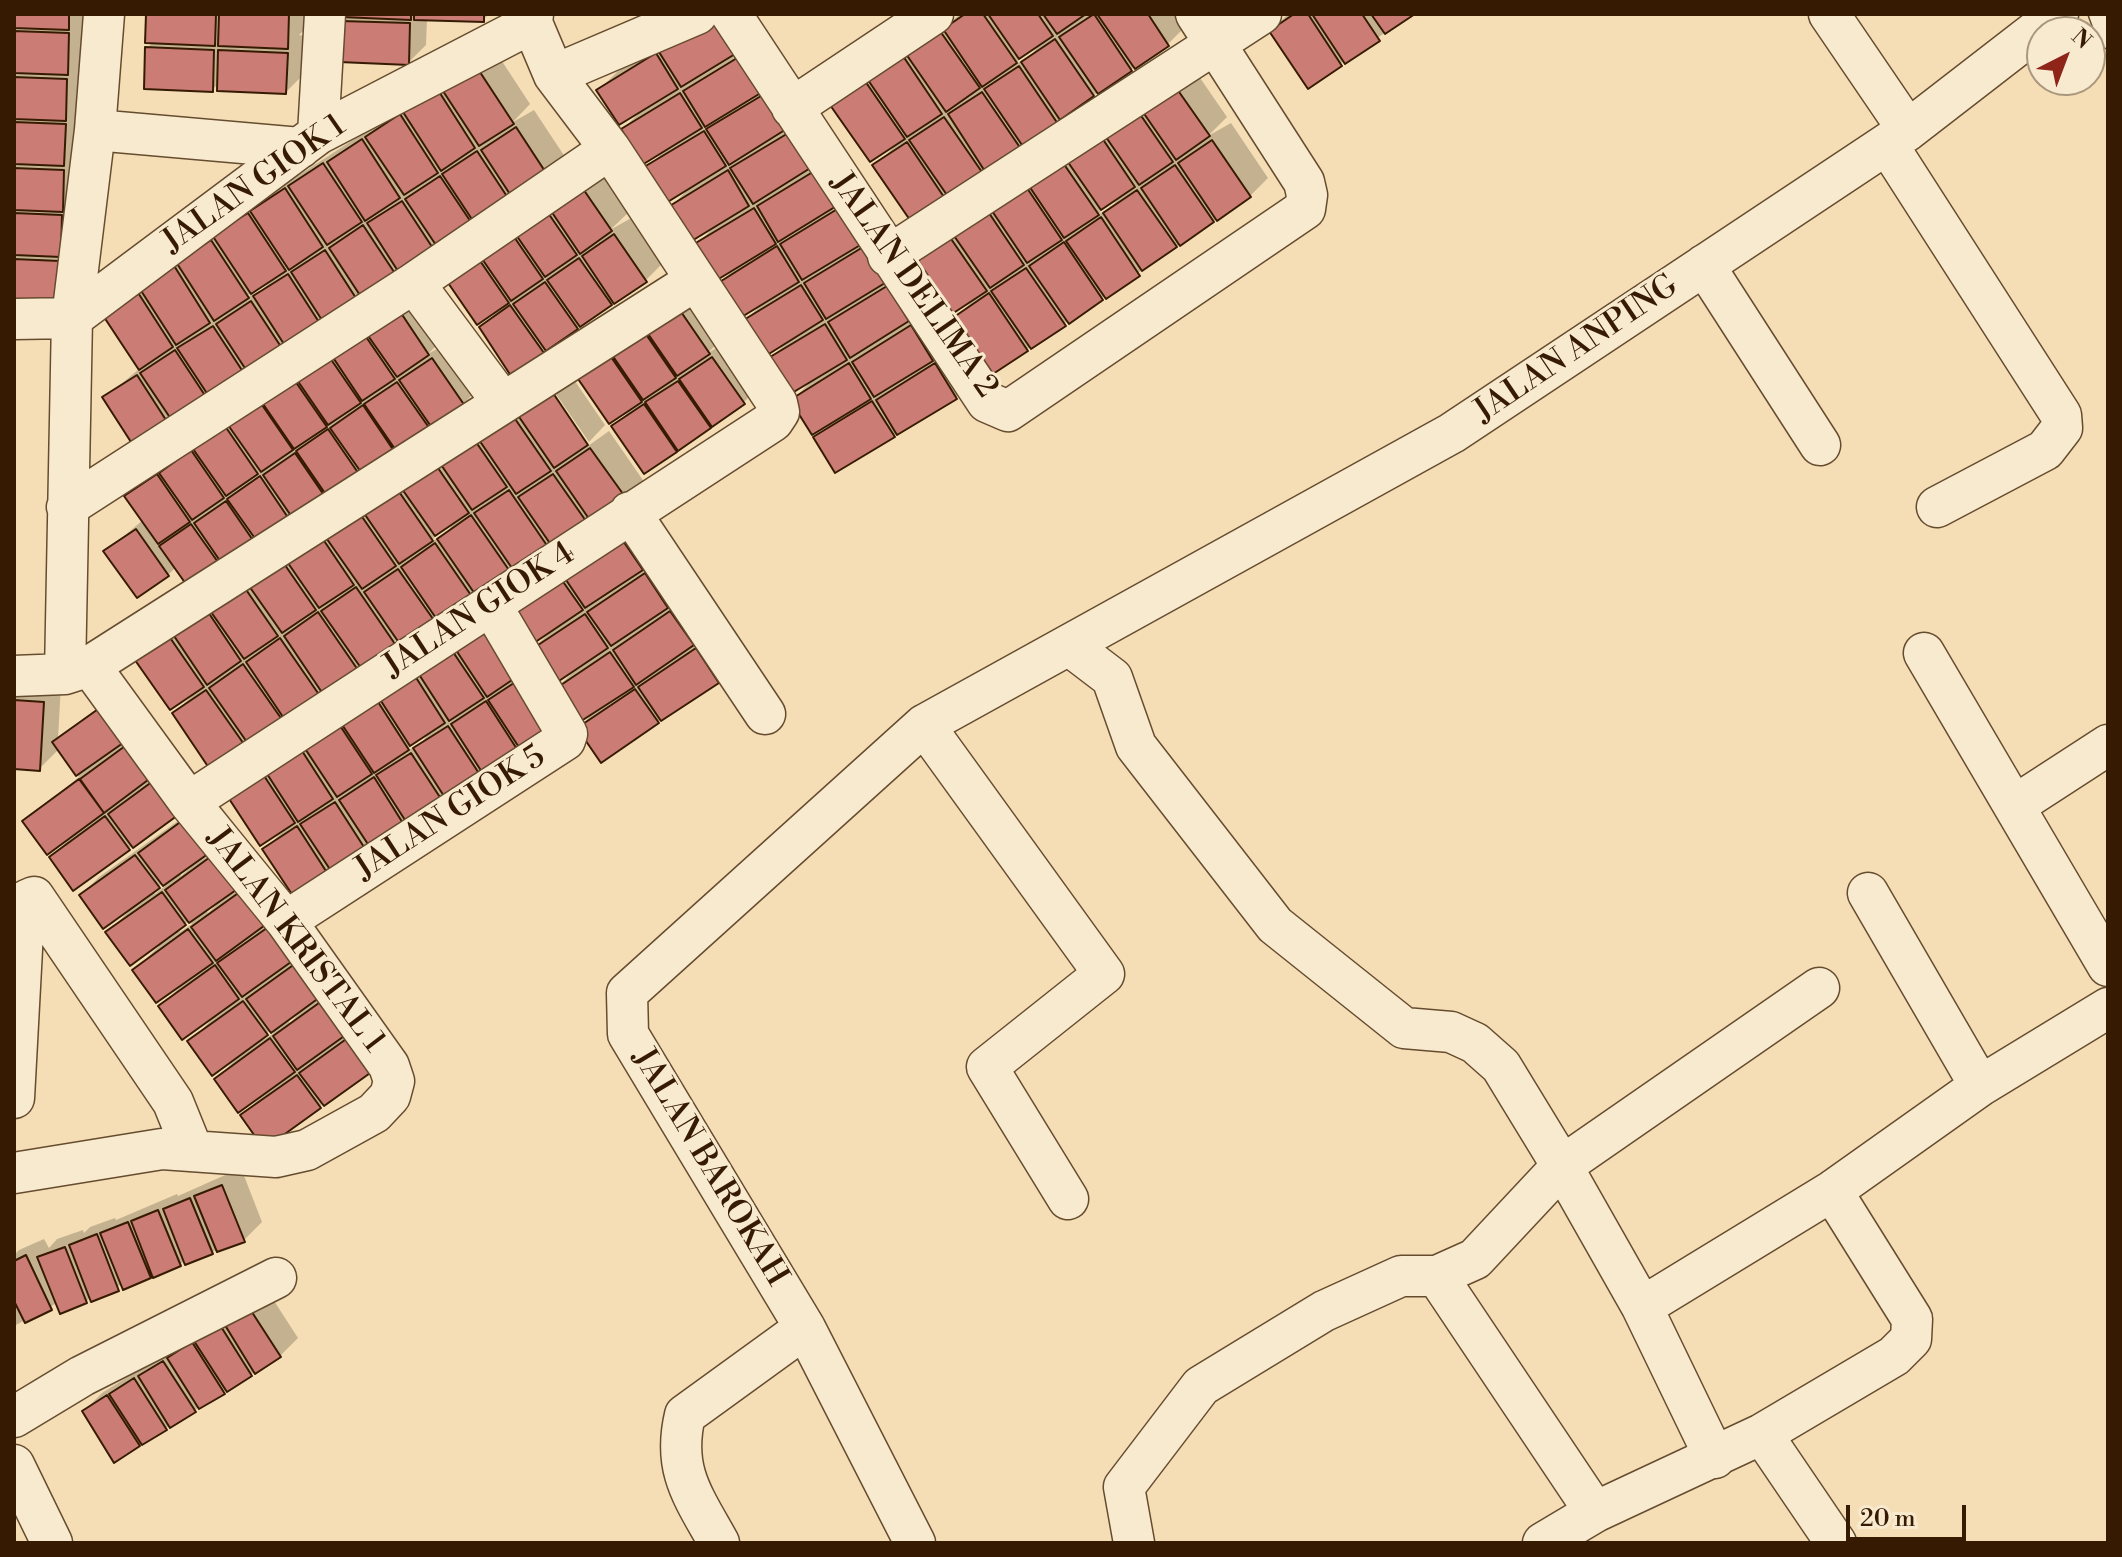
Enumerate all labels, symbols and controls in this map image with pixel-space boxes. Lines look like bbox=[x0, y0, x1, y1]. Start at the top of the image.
north arrow bbox=[2026, 16, 2106, 96]
text: N bbox=[2066, 23, 2097, 55]
street label: JALAN GIOK 1 bbox=[156, 108, 354, 262]
street label: JALAN DELIMA 2 bbox=[821, 166, 1005, 406]
street label: JALAN ANPING bbox=[1468, 268, 1686, 432]
street label: JALAN GIOK 4 bbox=[377, 535, 583, 687]
street label: JALAN GIOK 5 bbox=[349, 738, 553, 890]
street label: JALAN KRISTAL 1 bbox=[198, 821, 392, 1061]
street label: JALAN BAROKAH bbox=[623, 1042, 795, 1294]
scale bar bbox=[1850, 1489, 1970, 1539]
text: 20 m bbox=[1860, 1504, 1916, 1534]

